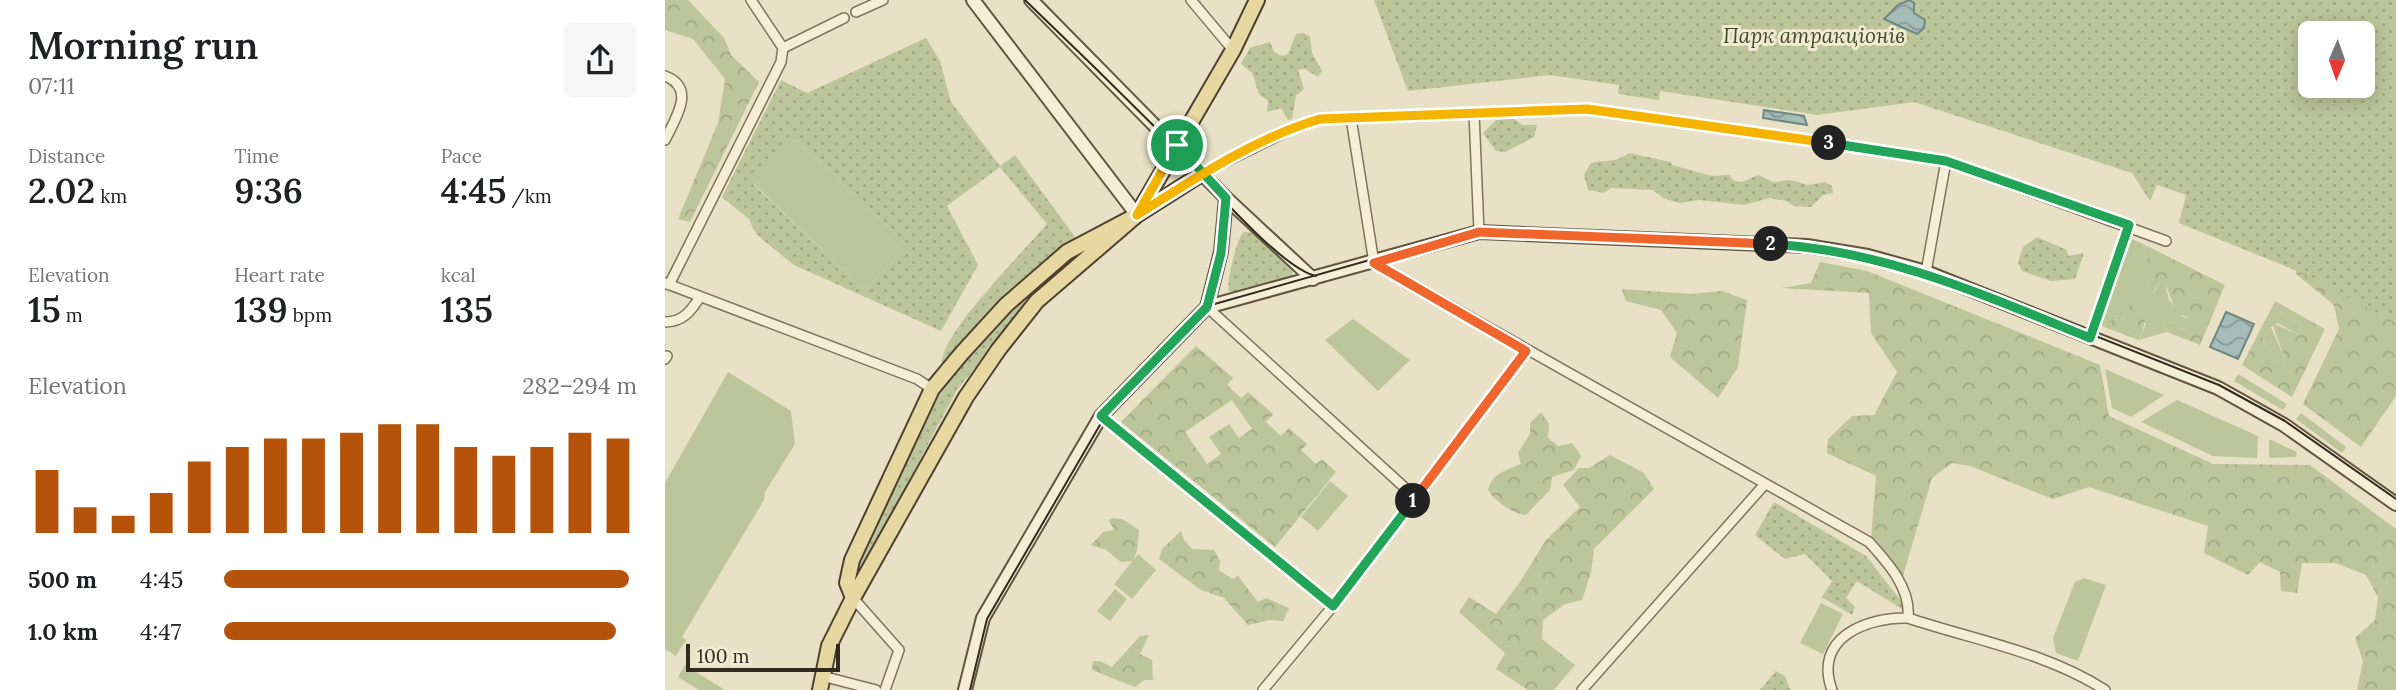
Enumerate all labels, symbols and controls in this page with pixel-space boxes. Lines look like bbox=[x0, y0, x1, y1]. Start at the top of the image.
text: Morning run bbox=[28, 21, 258, 69]
north arrow bbox=[2298, 21, 2375, 98]
map controls bbox=[2298, 21, 2375, 98]
park label: Парк атракціонів bbox=[1723, 22, 1905, 49]
button: share bbox=[563, 23, 637, 97]
text: 07:11 bbox=[28, 71, 75, 100]
pin bbox=[1147, 115, 1207, 175]
pin: 3 bbox=[1811, 125, 1847, 160]
icon: arrive bbox=[1158, 126, 1196, 164]
text: 3 bbox=[1823, 130, 1834, 154]
text: Distance bbox=[28, 144, 105, 168]
text: Time bbox=[234, 144, 279, 168]
text: Pace bbox=[441, 144, 482, 168]
text: 2.02 bbox=[28, 168, 95, 213]
text: 9:36 bbox=[234, 168, 303, 213]
text: 4:45 bbox=[441, 168, 507, 213]
text: km bbox=[95, 184, 127, 208]
text: /km bbox=[507, 184, 552, 208]
pin: 2 bbox=[1753, 226, 1789, 262]
text: 2 bbox=[1765, 231, 1776, 255]
text: Elevation bbox=[28, 263, 110, 287]
text: Heart rate bbox=[234, 263, 325, 287]
text: kcal bbox=[441, 263, 476, 287]
text: 15 bbox=[28, 287, 61, 332]
text: 139 bbox=[234, 287, 288, 332]
text: 135 bbox=[441, 287, 493, 332]
text: m bbox=[61, 303, 83, 327]
text: bpm bbox=[288, 303, 332, 327]
text: Elevation bbox=[28, 371, 127, 400]
text: 282–294 m bbox=[522, 371, 637, 400]
pin: 1 bbox=[1395, 484, 1431, 518]
text: 1 bbox=[1409, 488, 1416, 512]
text: 500 m bbox=[28, 565, 97, 594]
text: 4:45 bbox=[140, 565, 183, 594]
text: 1.0 km bbox=[28, 617, 98, 646]
text: 4:47 bbox=[140, 617, 181, 646]
scale bar bbox=[686, 641, 840, 673]
text: 100 m bbox=[697, 644, 750, 668]

